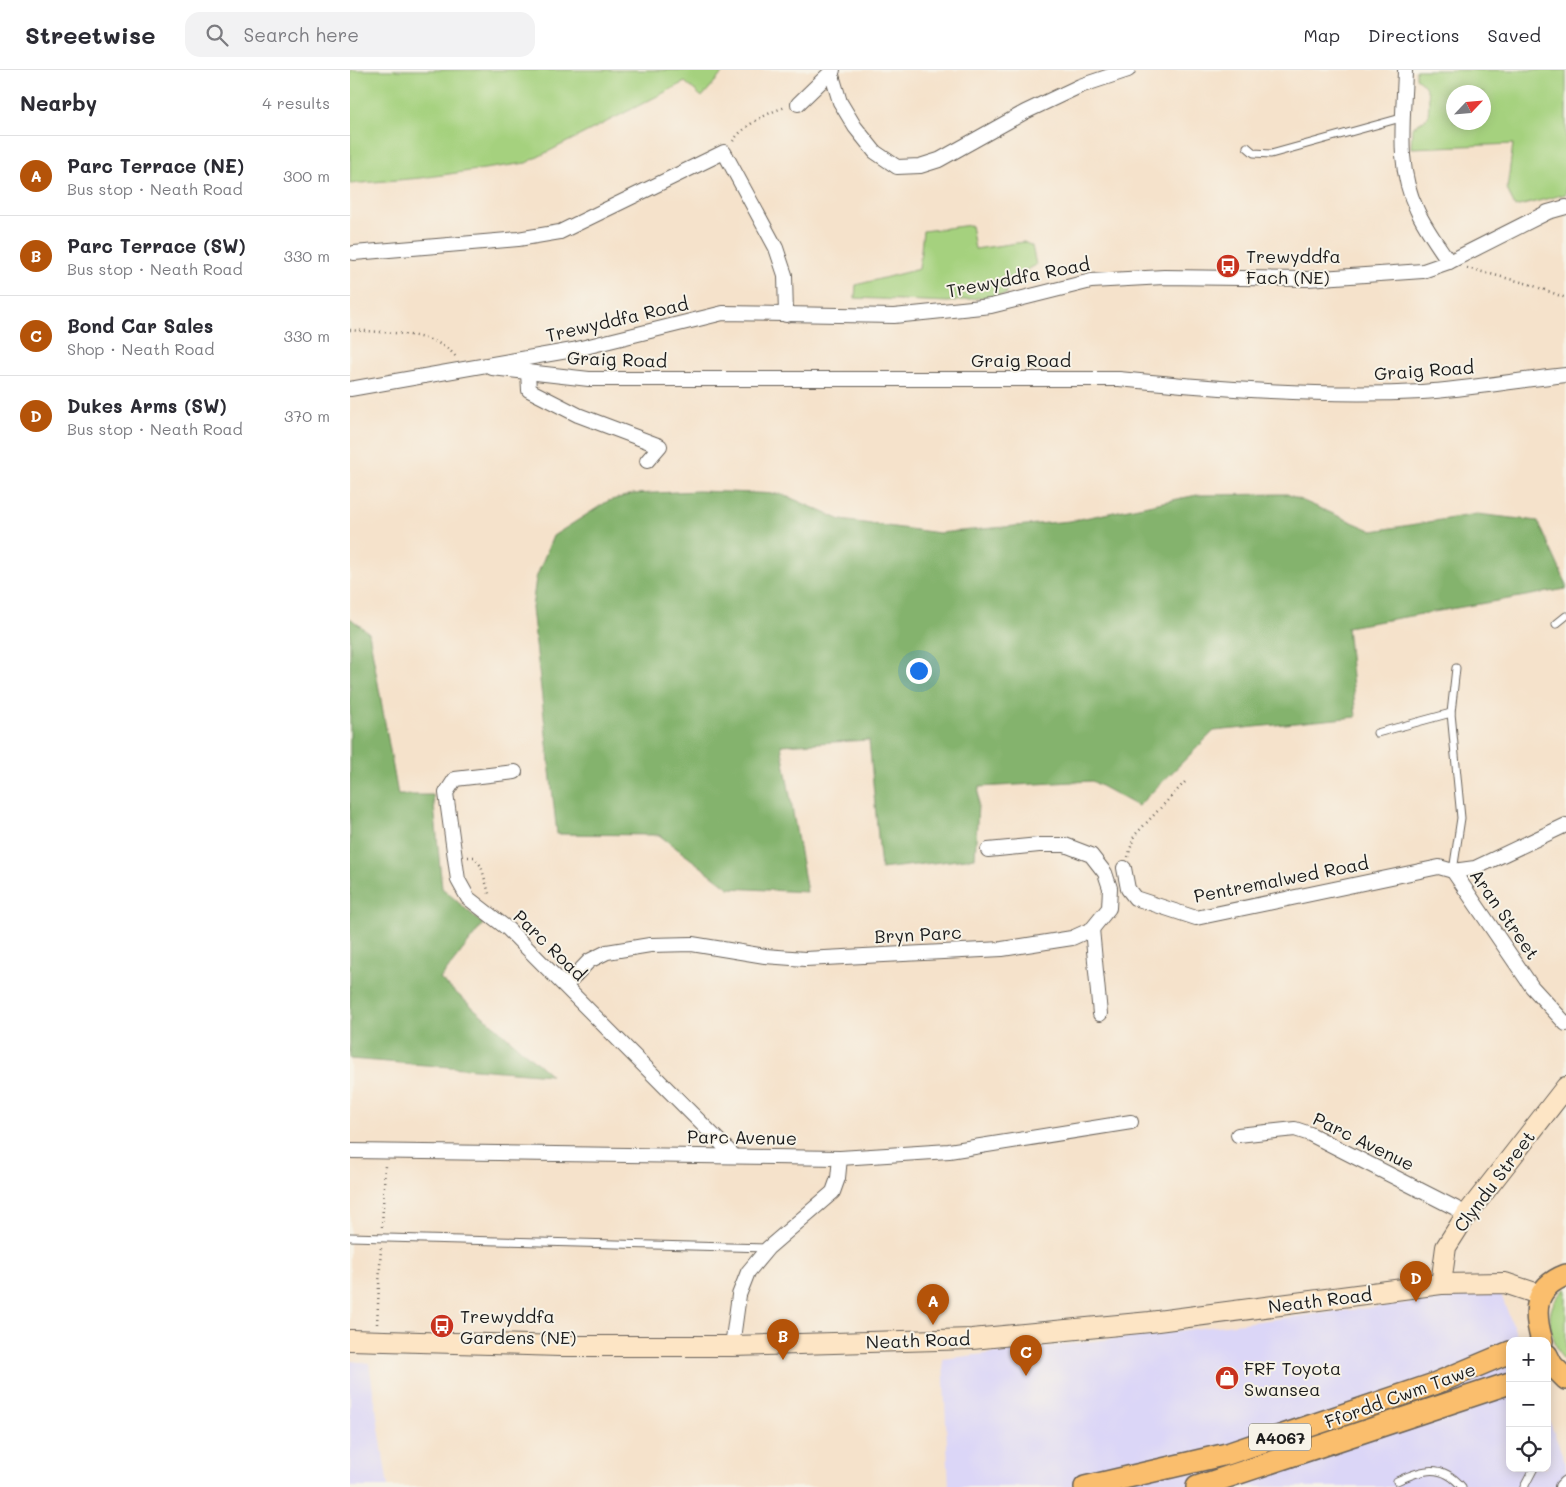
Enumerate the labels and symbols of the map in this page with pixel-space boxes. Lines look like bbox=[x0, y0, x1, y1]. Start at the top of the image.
north arrow bbox=[1446, 85, 1491, 130]
place label: Trewyddfa Fach (NE) bbox=[1246, 244, 1341, 289]
street label: Trewyddfa Road bbox=[944, 251, 1092, 303]
bus stop icon: Trewyddfa Fach (NE) bbox=[1215, 253, 1241, 279]
street label: Trewyddfa Road bbox=[544, 291, 690, 347]
street label: Graig Road bbox=[567, 345, 667, 373]
street label: Graig Road bbox=[971, 348, 1071, 372]
street label: Graig Road bbox=[1373, 355, 1475, 385]
your location bbox=[906, 658, 932, 684]
street label: Pentremalwed Road bbox=[1192, 850, 1370, 908]
street label: Aran Street bbox=[1465, 864, 1545, 964]
street label: Parc Road bbox=[508, 904, 592, 986]
street label: Bryn Parc bbox=[874, 920, 962, 948]
street label: Parc Avenue bbox=[1309, 1106, 1419, 1176]
street label: Parc Avenue bbox=[687, 1124, 797, 1150]
street label: Clyndu Street bbox=[1448, 1125, 1540, 1237]
pin: D bbox=[1400, 1261, 1432, 1302]
street label: Neath Road bbox=[1267, 1282, 1373, 1318]
pin: A bbox=[917, 1284, 949, 1325]
place label: Trewyddfa Gardens (NE) bbox=[460, 1304, 576, 1349]
bus stop icon: Trewyddfa Gardens (NE) bbox=[429, 1313, 455, 1339]
pin: B bbox=[767, 1319, 799, 1360]
street label: Neath Road bbox=[865, 1326, 971, 1354]
pin: C bbox=[1010, 1335, 1042, 1376]
place label: FRF Toyota Swansea bbox=[1244, 1356, 1341, 1401]
street label: Ffordd Cwm Tawe bbox=[1321, 1357, 1479, 1433]
shop icon: FRF Toyota Swansea bbox=[1214, 1365, 1240, 1391]
road number: A4067 bbox=[1249, 1424, 1311, 1450]

